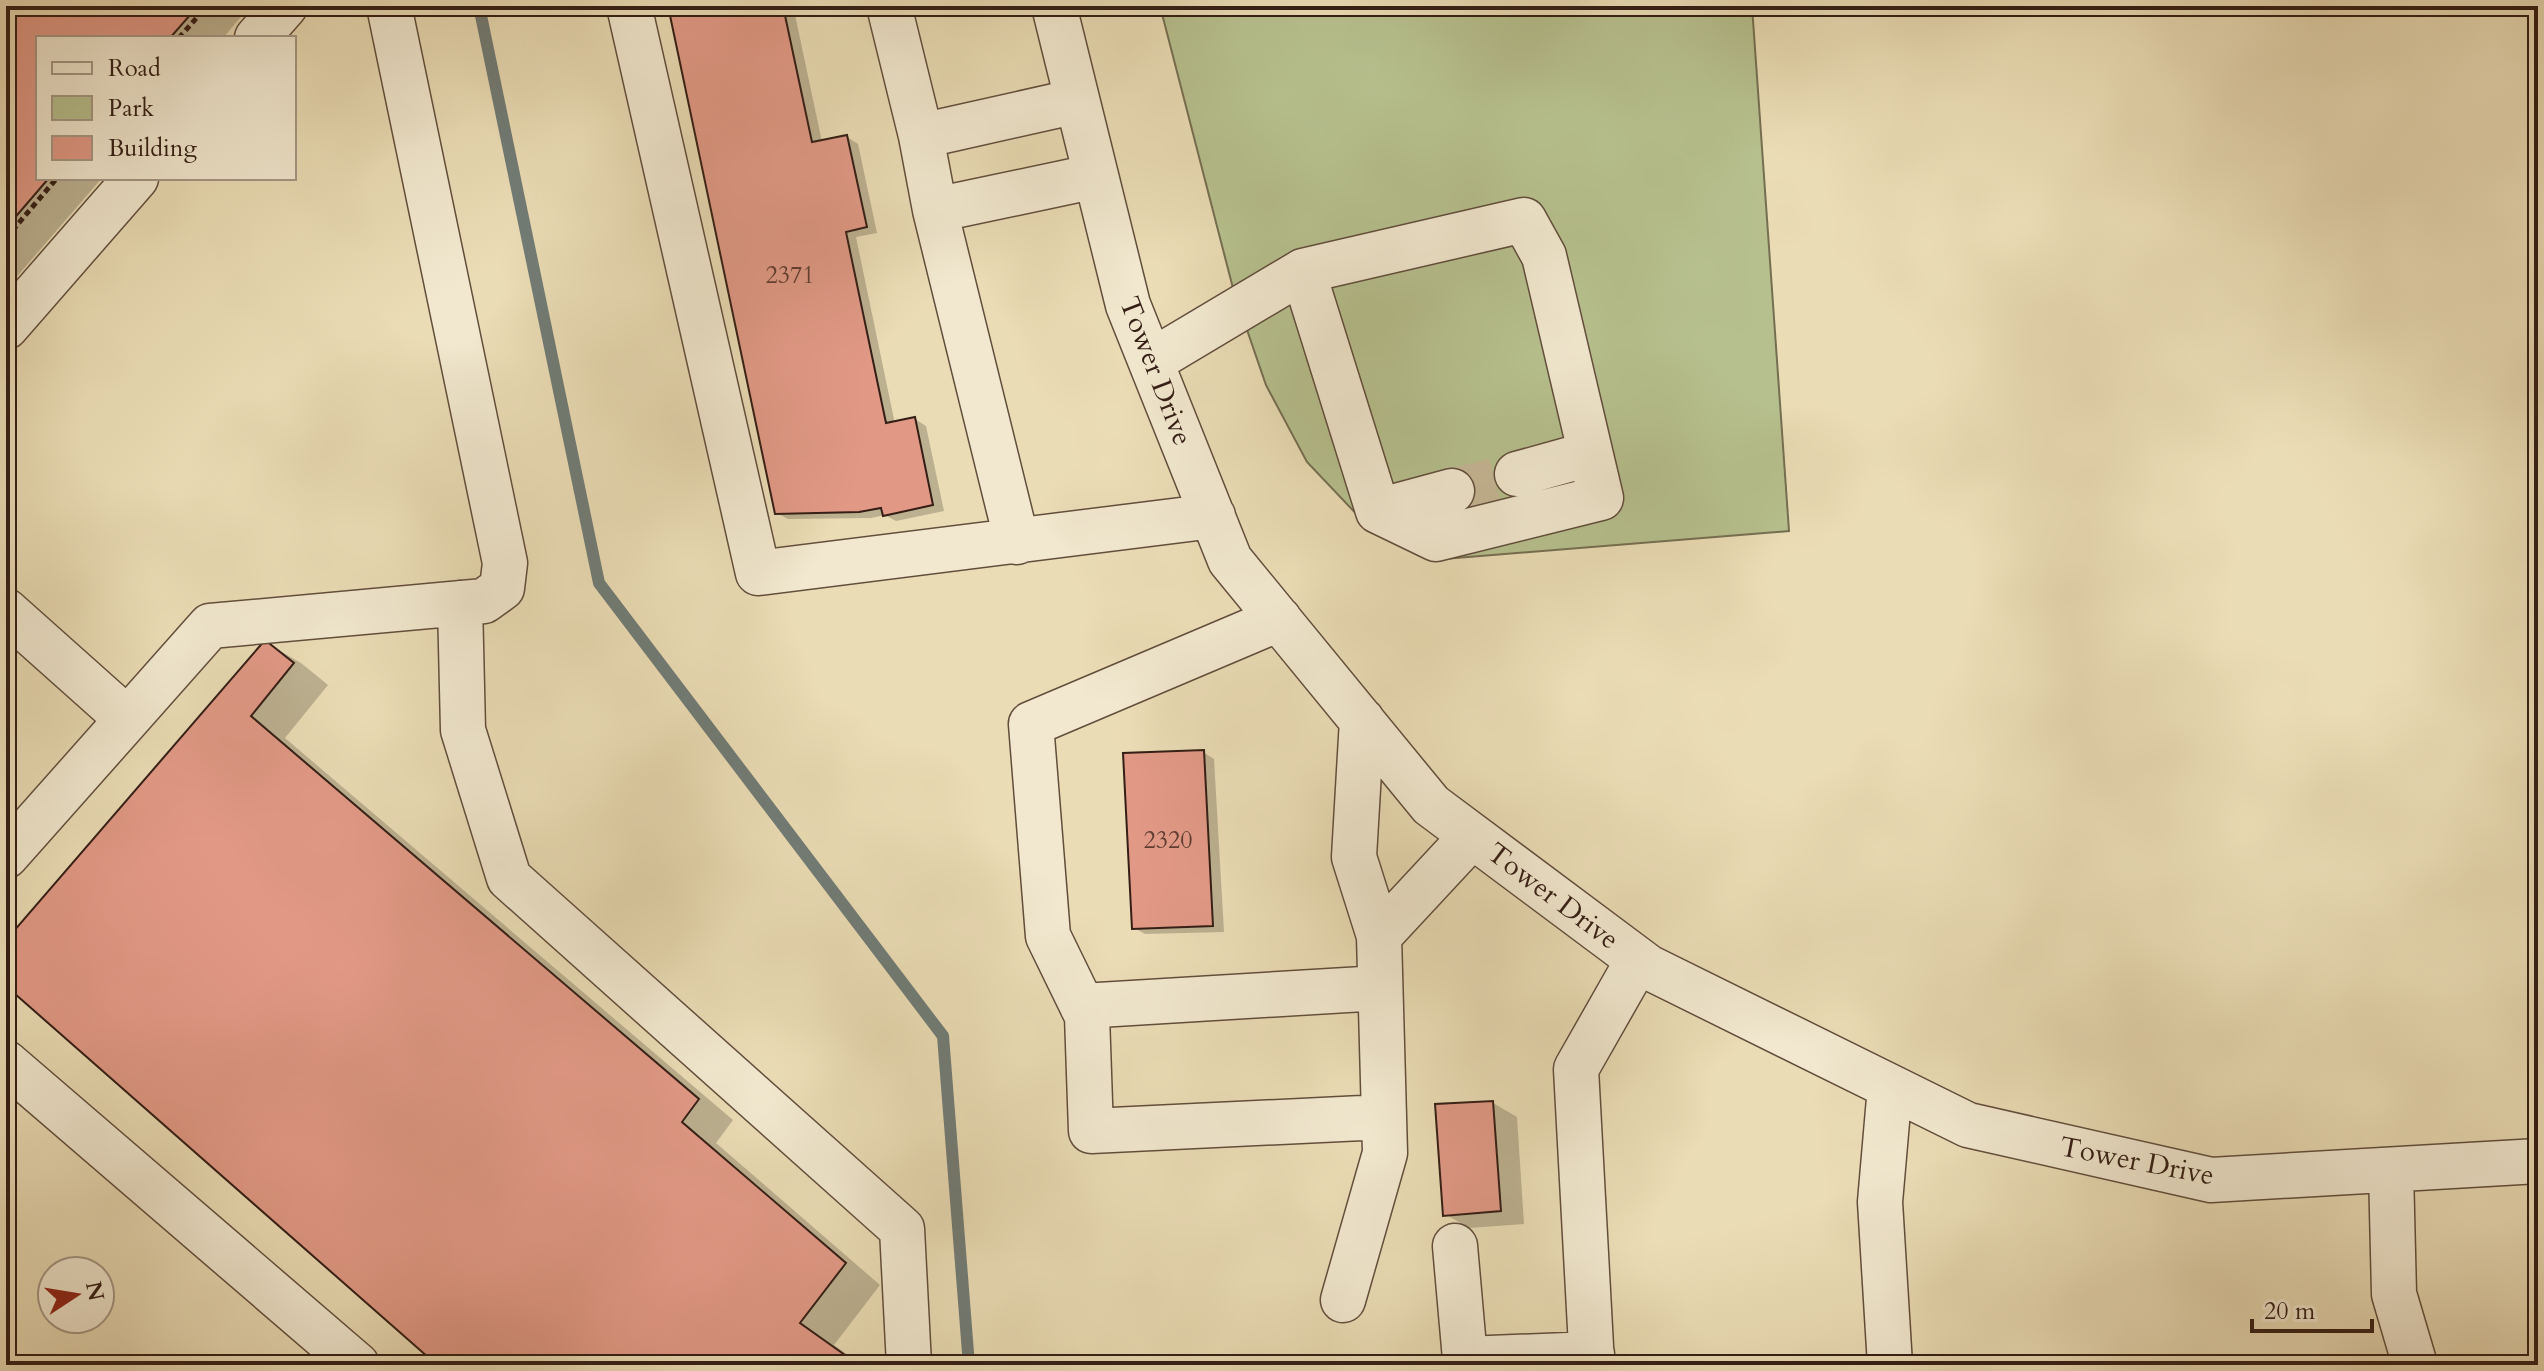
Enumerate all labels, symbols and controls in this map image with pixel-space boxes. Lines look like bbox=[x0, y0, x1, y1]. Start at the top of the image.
legend bbox=[36, 36, 296, 180]
text: Road bbox=[108, 52, 161, 85]
text: Park bbox=[108, 92, 154, 125]
text: Building bbox=[108, 132, 198, 165]
house number: 2371 bbox=[765, 259, 815, 292]
street label: Tower Drive bbox=[1110, 291, 1202, 451]
house number: 2320 bbox=[1143, 824, 1193, 857]
street label: Tower Drive bbox=[1479, 834, 1627, 958]
street label: Tower Drive bbox=[2057, 1127, 2217, 1195]
north arrow bbox=[36, 1255, 116, 1335]
text: N bbox=[78, 1279, 111, 1304]
scale bar bbox=[2252, 1283, 2372, 1333]
text: 20 m bbox=[2264, 1295, 2316, 1328]

